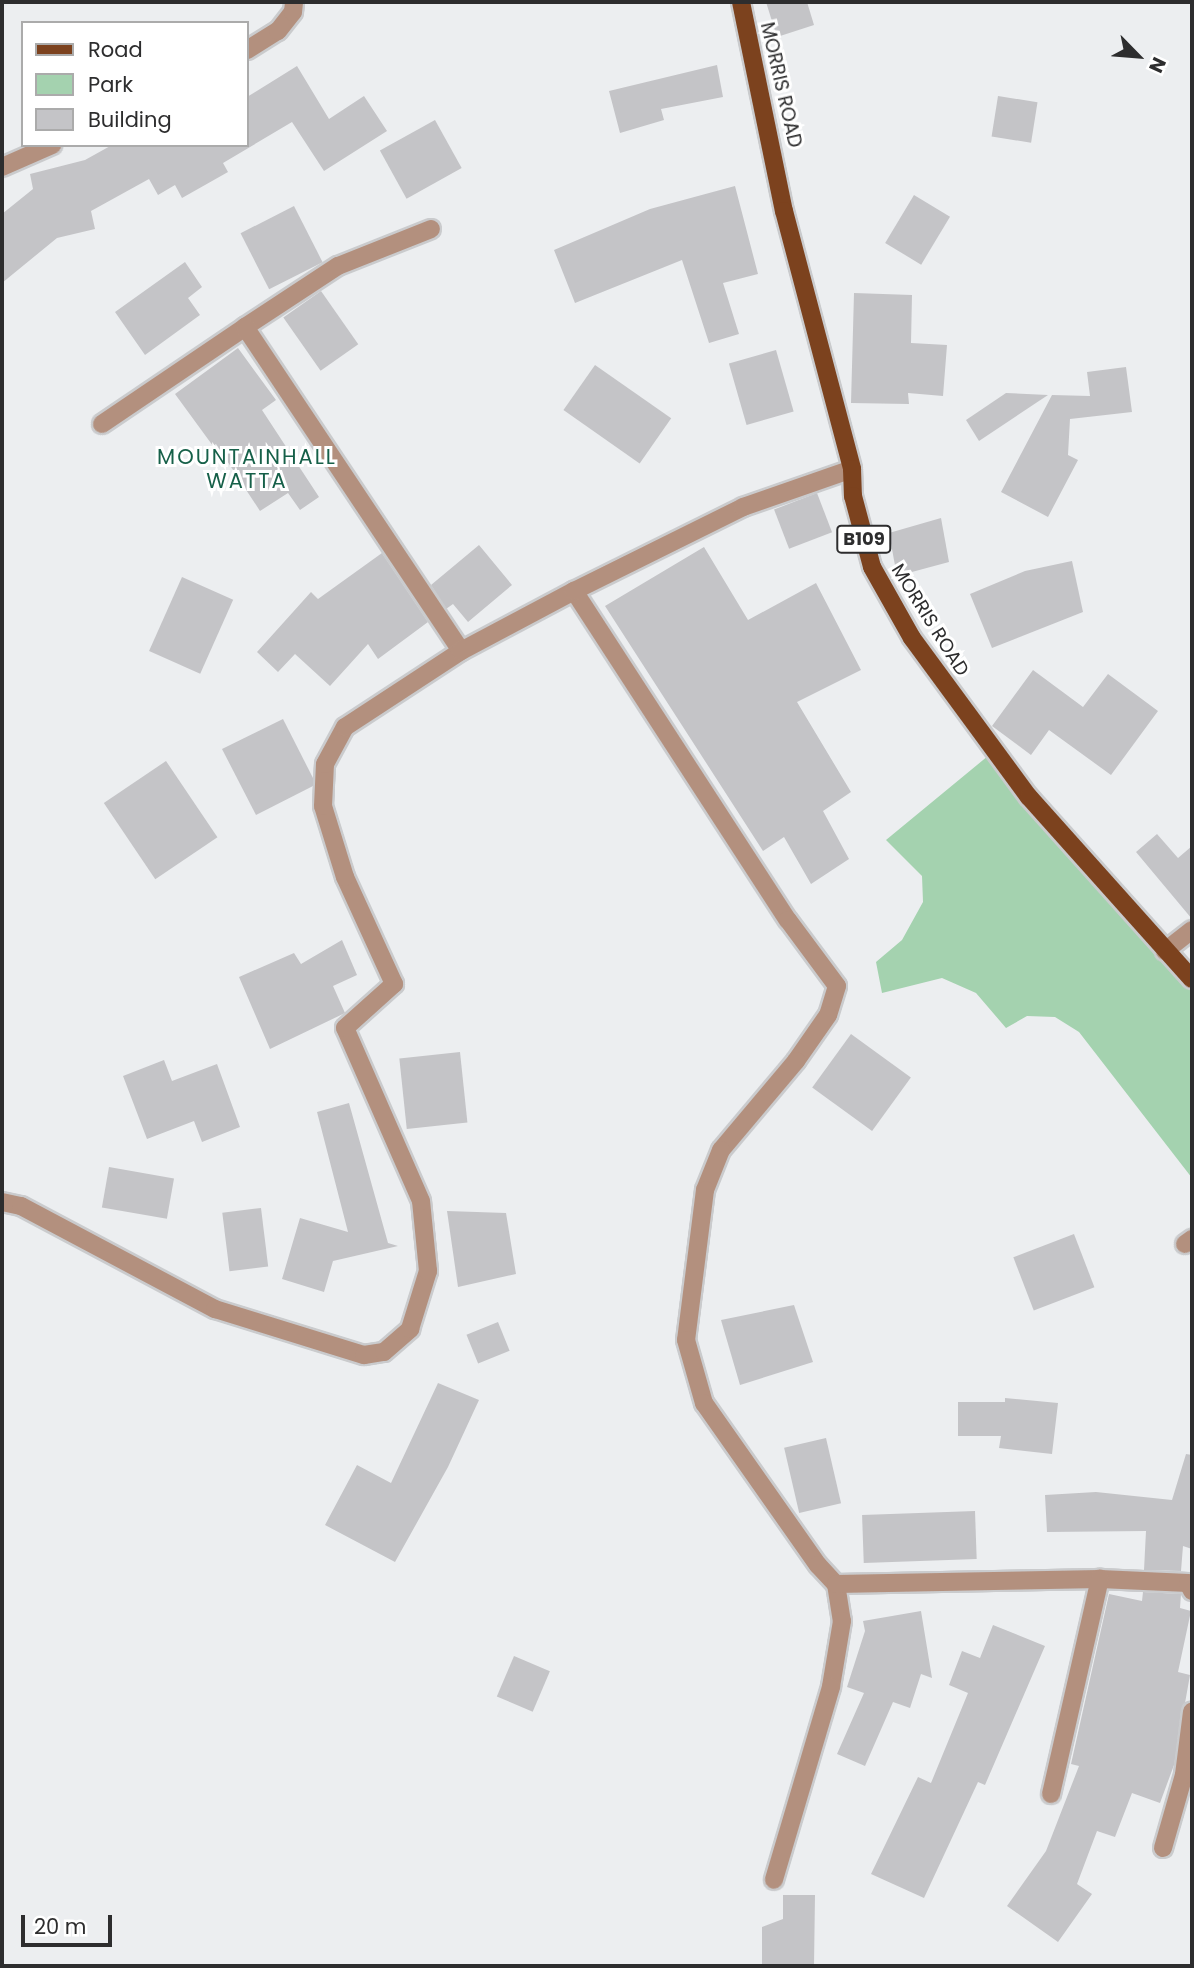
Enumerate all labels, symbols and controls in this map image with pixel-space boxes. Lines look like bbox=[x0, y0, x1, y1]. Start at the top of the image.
street label: MORRIS ROAD bbox=[755, 20, 807, 150]
legend bbox=[21, 21, 248, 147]
north arrow bbox=[1103, 21, 1173, 91]
text: Road bbox=[88, 35, 143, 64]
text: N bbox=[1142, 53, 1173, 77]
text: Park bbox=[88, 70, 133, 99]
text: Building bbox=[88, 105, 172, 134]
district label: MOUNTAINHALL WATTA bbox=[159, 444, 335, 494]
road number: B109 bbox=[836, 524, 892, 554]
street label: MORRIS ROAD bbox=[886, 560, 974, 680]
scale bar bbox=[24, 1902, 116, 1946]
text: 20 m bbox=[34, 1912, 87, 1941]

